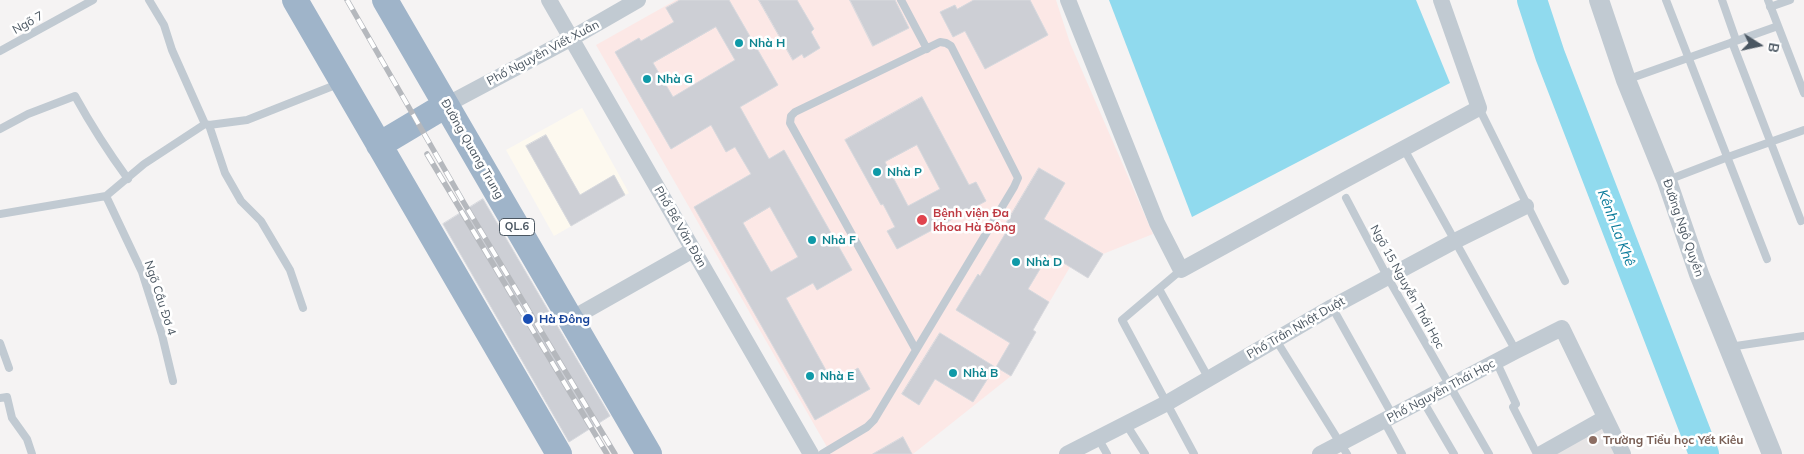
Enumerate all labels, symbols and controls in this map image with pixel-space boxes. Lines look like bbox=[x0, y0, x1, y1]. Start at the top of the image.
street label: Ngõ 7 bbox=[10, 9, 46, 37]
street label: Phố Nguyễn Viết Xuân bbox=[484, 17, 602, 89]
north arrow bbox=[1734, 20, 1784, 70]
place label: Nhà H bbox=[749, 36, 785, 50]
marker: Nhà H bbox=[733, 37, 745, 49]
text: B bbox=[1764, 41, 1783, 54]
place label: Nhà G bbox=[657, 72, 693, 86]
marker: Nhà G bbox=[641, 73, 653, 85]
street label: Đường Quang Trung bbox=[438, 97, 506, 201]
place label: Nhà P bbox=[887, 165, 922, 179]
marker: Nhà P bbox=[871, 166, 883, 178]
street label: Đường Ngô Quyền bbox=[1660, 177, 1706, 279]
street label: Phố Bế Văn Đàn bbox=[651, 184, 709, 270]
water label: Kênh La Khê bbox=[1594, 187, 1638, 269]
place label: Bệnh viện Đa khoa Hà Đông bbox=[933, 206, 1016, 234]
marker: Bệnh viện Đa khoa Hà Đông bbox=[915, 213, 929, 227]
road number: QL.6 bbox=[500, 218, 534, 236]
street label: Ngõ 15 Nguyễn Thái Học bbox=[1367, 223, 1447, 351]
place label: Nhà F bbox=[822, 233, 856, 247]
marker: Nhà F bbox=[806, 234, 818, 246]
place label: Nhà D bbox=[1026, 255, 1062, 269]
marker: Nhà D bbox=[1010, 256, 1022, 268]
street label: Ngõ Cầu Đơ 4 bbox=[141, 259, 179, 337]
street label: Phố Trần Nhật Duật bbox=[1244, 294, 1348, 362]
marker: Hà Đông bbox=[521, 312, 535, 326]
place label: Hà Đông bbox=[539, 312, 590, 326]
street label: Phố Nguyễn Thái Học bbox=[1384, 356, 1498, 426]
place label: Nhà B bbox=[963, 366, 998, 380]
marker: Nhà B bbox=[947, 367, 959, 379]
place label: Nhà E bbox=[820, 369, 854, 383]
marker: Nhà E bbox=[804, 370, 816, 382]
place label: Trường Tiểu học Yết Kiêu bbox=[1603, 433, 1743, 447]
marker: Trường Tiểu học Yết Kiêu bbox=[1587, 434, 1599, 446]

